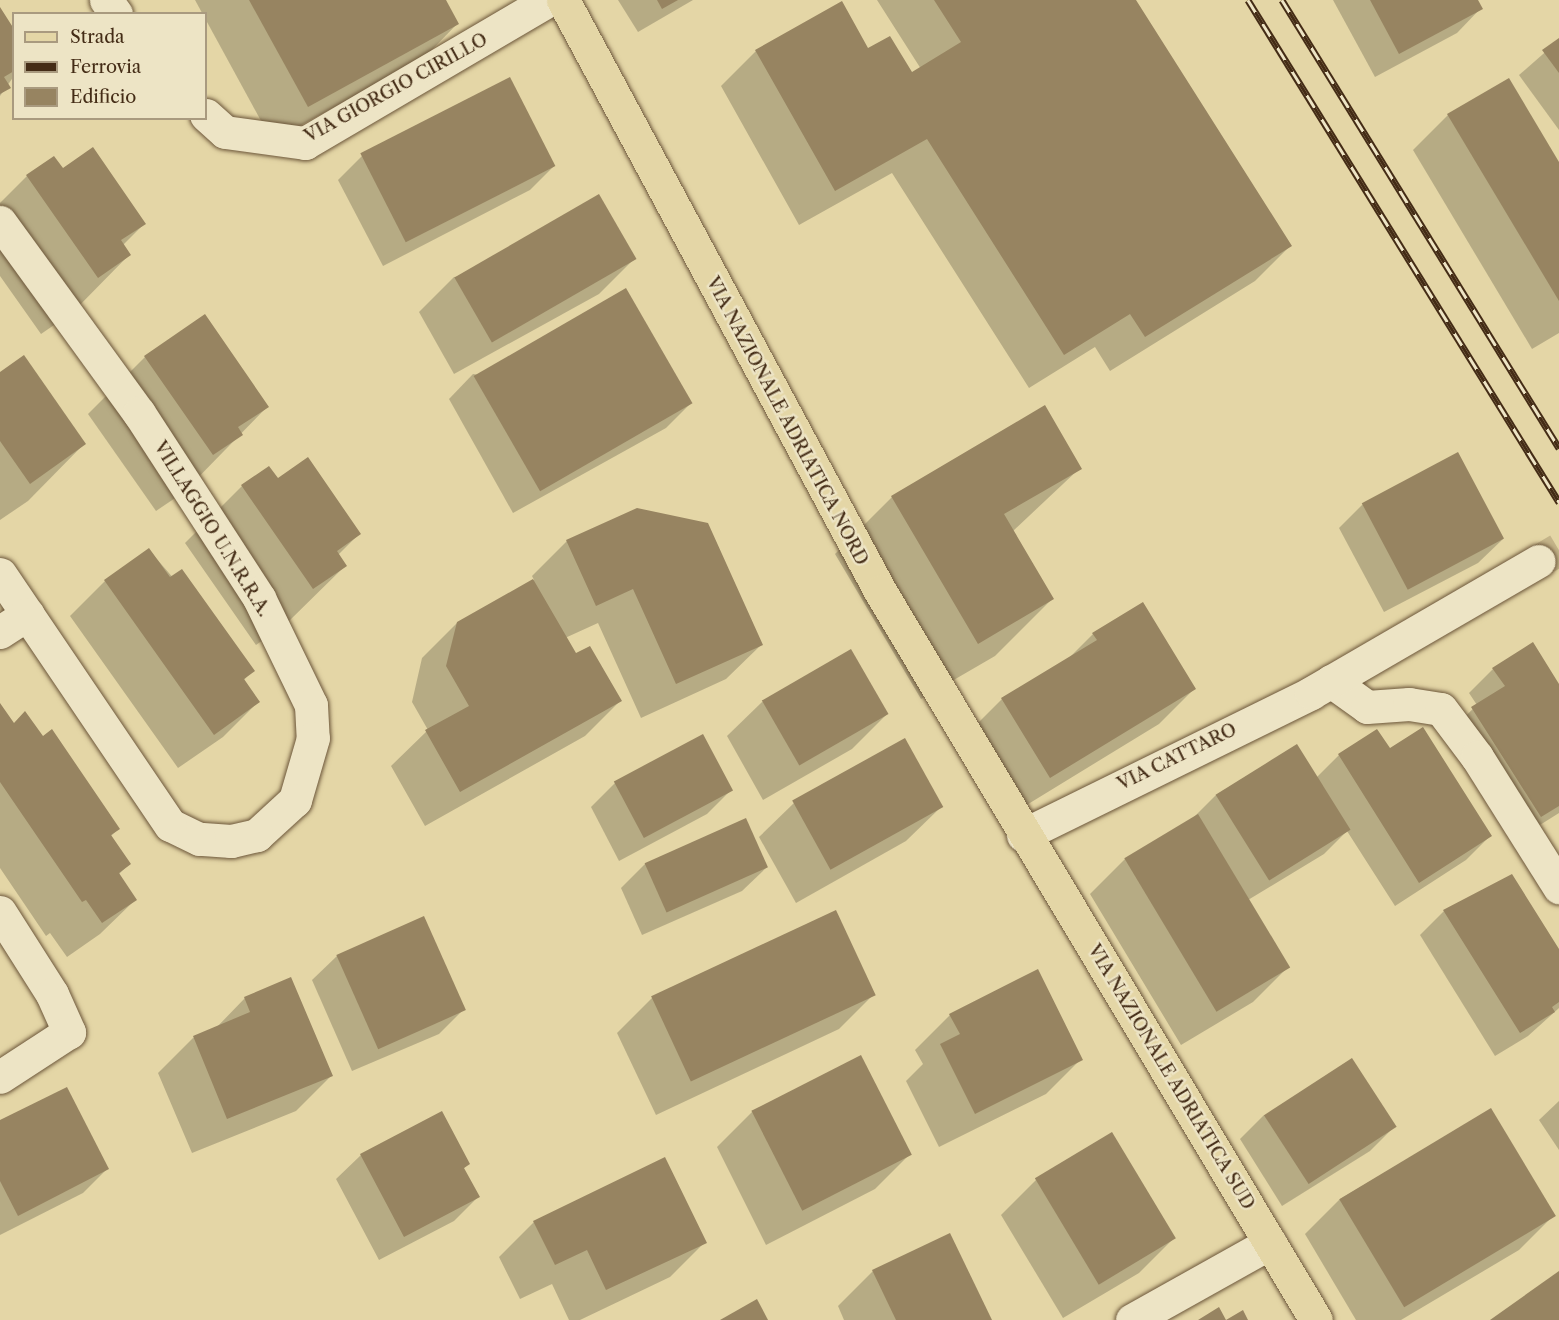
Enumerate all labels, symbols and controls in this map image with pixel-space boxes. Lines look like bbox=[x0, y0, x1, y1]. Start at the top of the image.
legend bbox=[12, 12, 207, 120]
text: Strada bbox=[70, 26, 125, 48]
street label: VIA GIORGIO CIRILLO bbox=[300, 28, 492, 148]
text: Ferrovia bbox=[70, 56, 141, 78]
text: Edificio bbox=[70, 86, 136, 108]
street label: VIA NAZIONALE ADRIATICA NORD bbox=[701, 272, 873, 570]
street label: VILLAGGIO U.N.R.R.A. bbox=[149, 437, 275, 621]
street label: VIA CATTARO bbox=[1114, 719, 1240, 795]
street label: VIA NAZIONALE ADRIATICA SUD bbox=[1083, 940, 1259, 1214]

